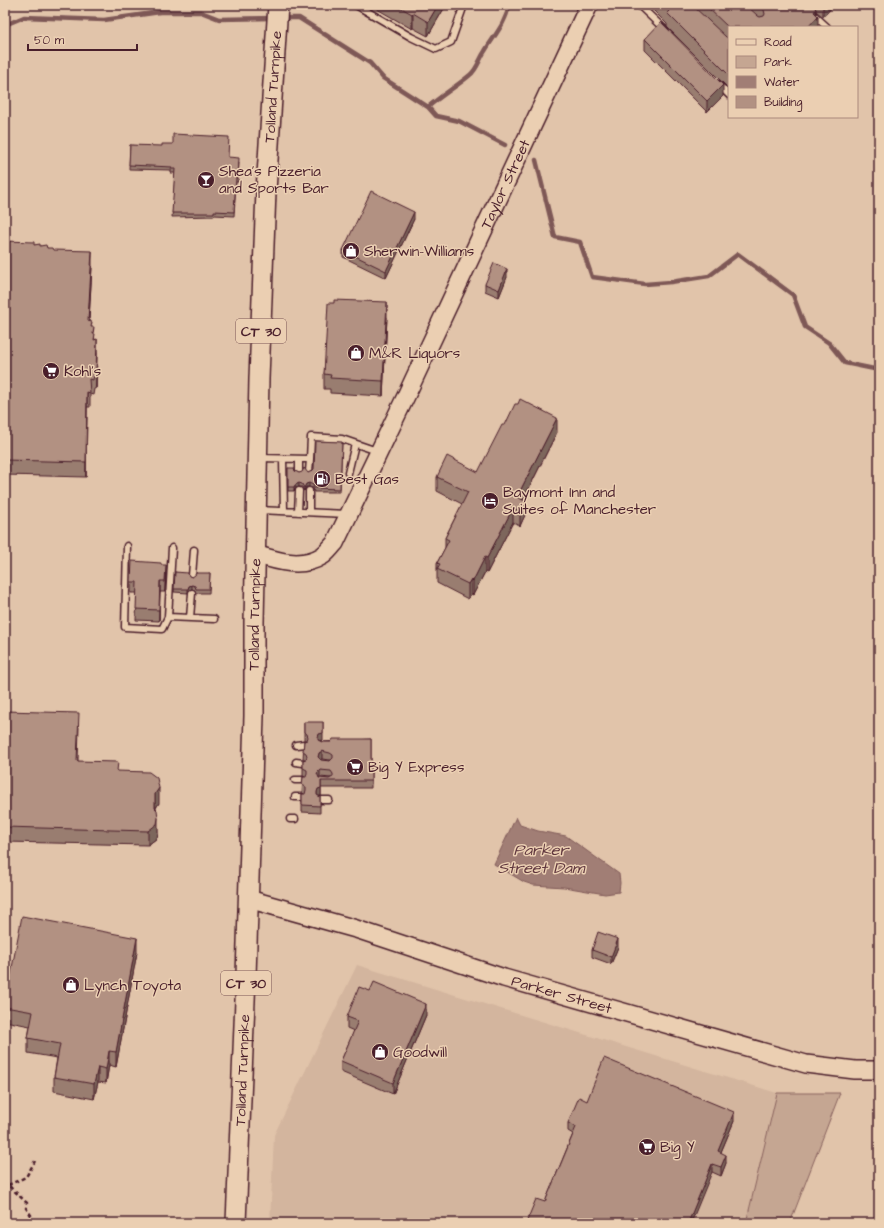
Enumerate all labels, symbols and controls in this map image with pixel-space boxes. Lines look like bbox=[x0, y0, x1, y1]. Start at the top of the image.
scale bar bbox=[28, 26, 137, 52]
legend bbox=[728, 26, 858, 118]
street label: Tolland Turnpike bbox=[259, 30, 287, 143]
text: 50 m bbox=[34, 32, 65, 49]
text: Road bbox=[764, 34, 792, 51]
text: Park bbox=[764, 54, 792, 71]
text: Water bbox=[764, 74, 800, 91]
text: Building bbox=[764, 94, 802, 112]
street label: Taylor Street bbox=[476, 136, 536, 233]
place label: Shea's Pizzeria and Sports Bar bbox=[219, 161, 329, 199]
bar icon: Shea's Pizzeria and Sports Bar bbox=[196, 170, 216, 190]
shop icon: Sherwin-Williams bbox=[341, 241, 361, 261]
place label: Sherwin-Williams bbox=[364, 241, 475, 262]
road number: CT 30 bbox=[236, 319, 286, 343]
shop icon: M&R Liquors bbox=[346, 343, 366, 363]
place label: M&R Liquors bbox=[369, 343, 461, 364]
supermarket icon: Kohl's bbox=[41, 361, 61, 381]
place label: Kohl's bbox=[64, 361, 102, 382]
fuel station icon: Best Gas bbox=[312, 469, 332, 489]
place label: Best Gas bbox=[335, 469, 399, 490]
place label: Baymont Inn and Suites of Manchester bbox=[503, 482, 656, 520]
hotel icon: Baymont Inn and Suites of Manchester bbox=[480, 491, 500, 511]
street label: Tolland Turnpike bbox=[244, 558, 266, 670]
supermarket icon: Big Y Express bbox=[345, 757, 365, 777]
place label: Big Y Express bbox=[368, 757, 465, 779]
water label: Parker Street Dam bbox=[498, 839, 586, 879]
road number: CT 30 bbox=[221, 971, 271, 995]
street label: Parker Street bbox=[509, 971, 614, 1019]
shop icon: Lynch Toyota bbox=[61, 975, 81, 995]
place label: Lynch Toyota bbox=[84, 975, 182, 997]
street label: Tolland Turnpike bbox=[230, 1014, 255, 1127]
shop icon: Goodwill bbox=[370, 1042, 390, 1062]
place label: Goodwill bbox=[393, 1042, 447, 1063]
supermarket icon: Big Y bbox=[637, 1137, 657, 1157]
place label: Big Y bbox=[660, 1137, 695, 1159]

